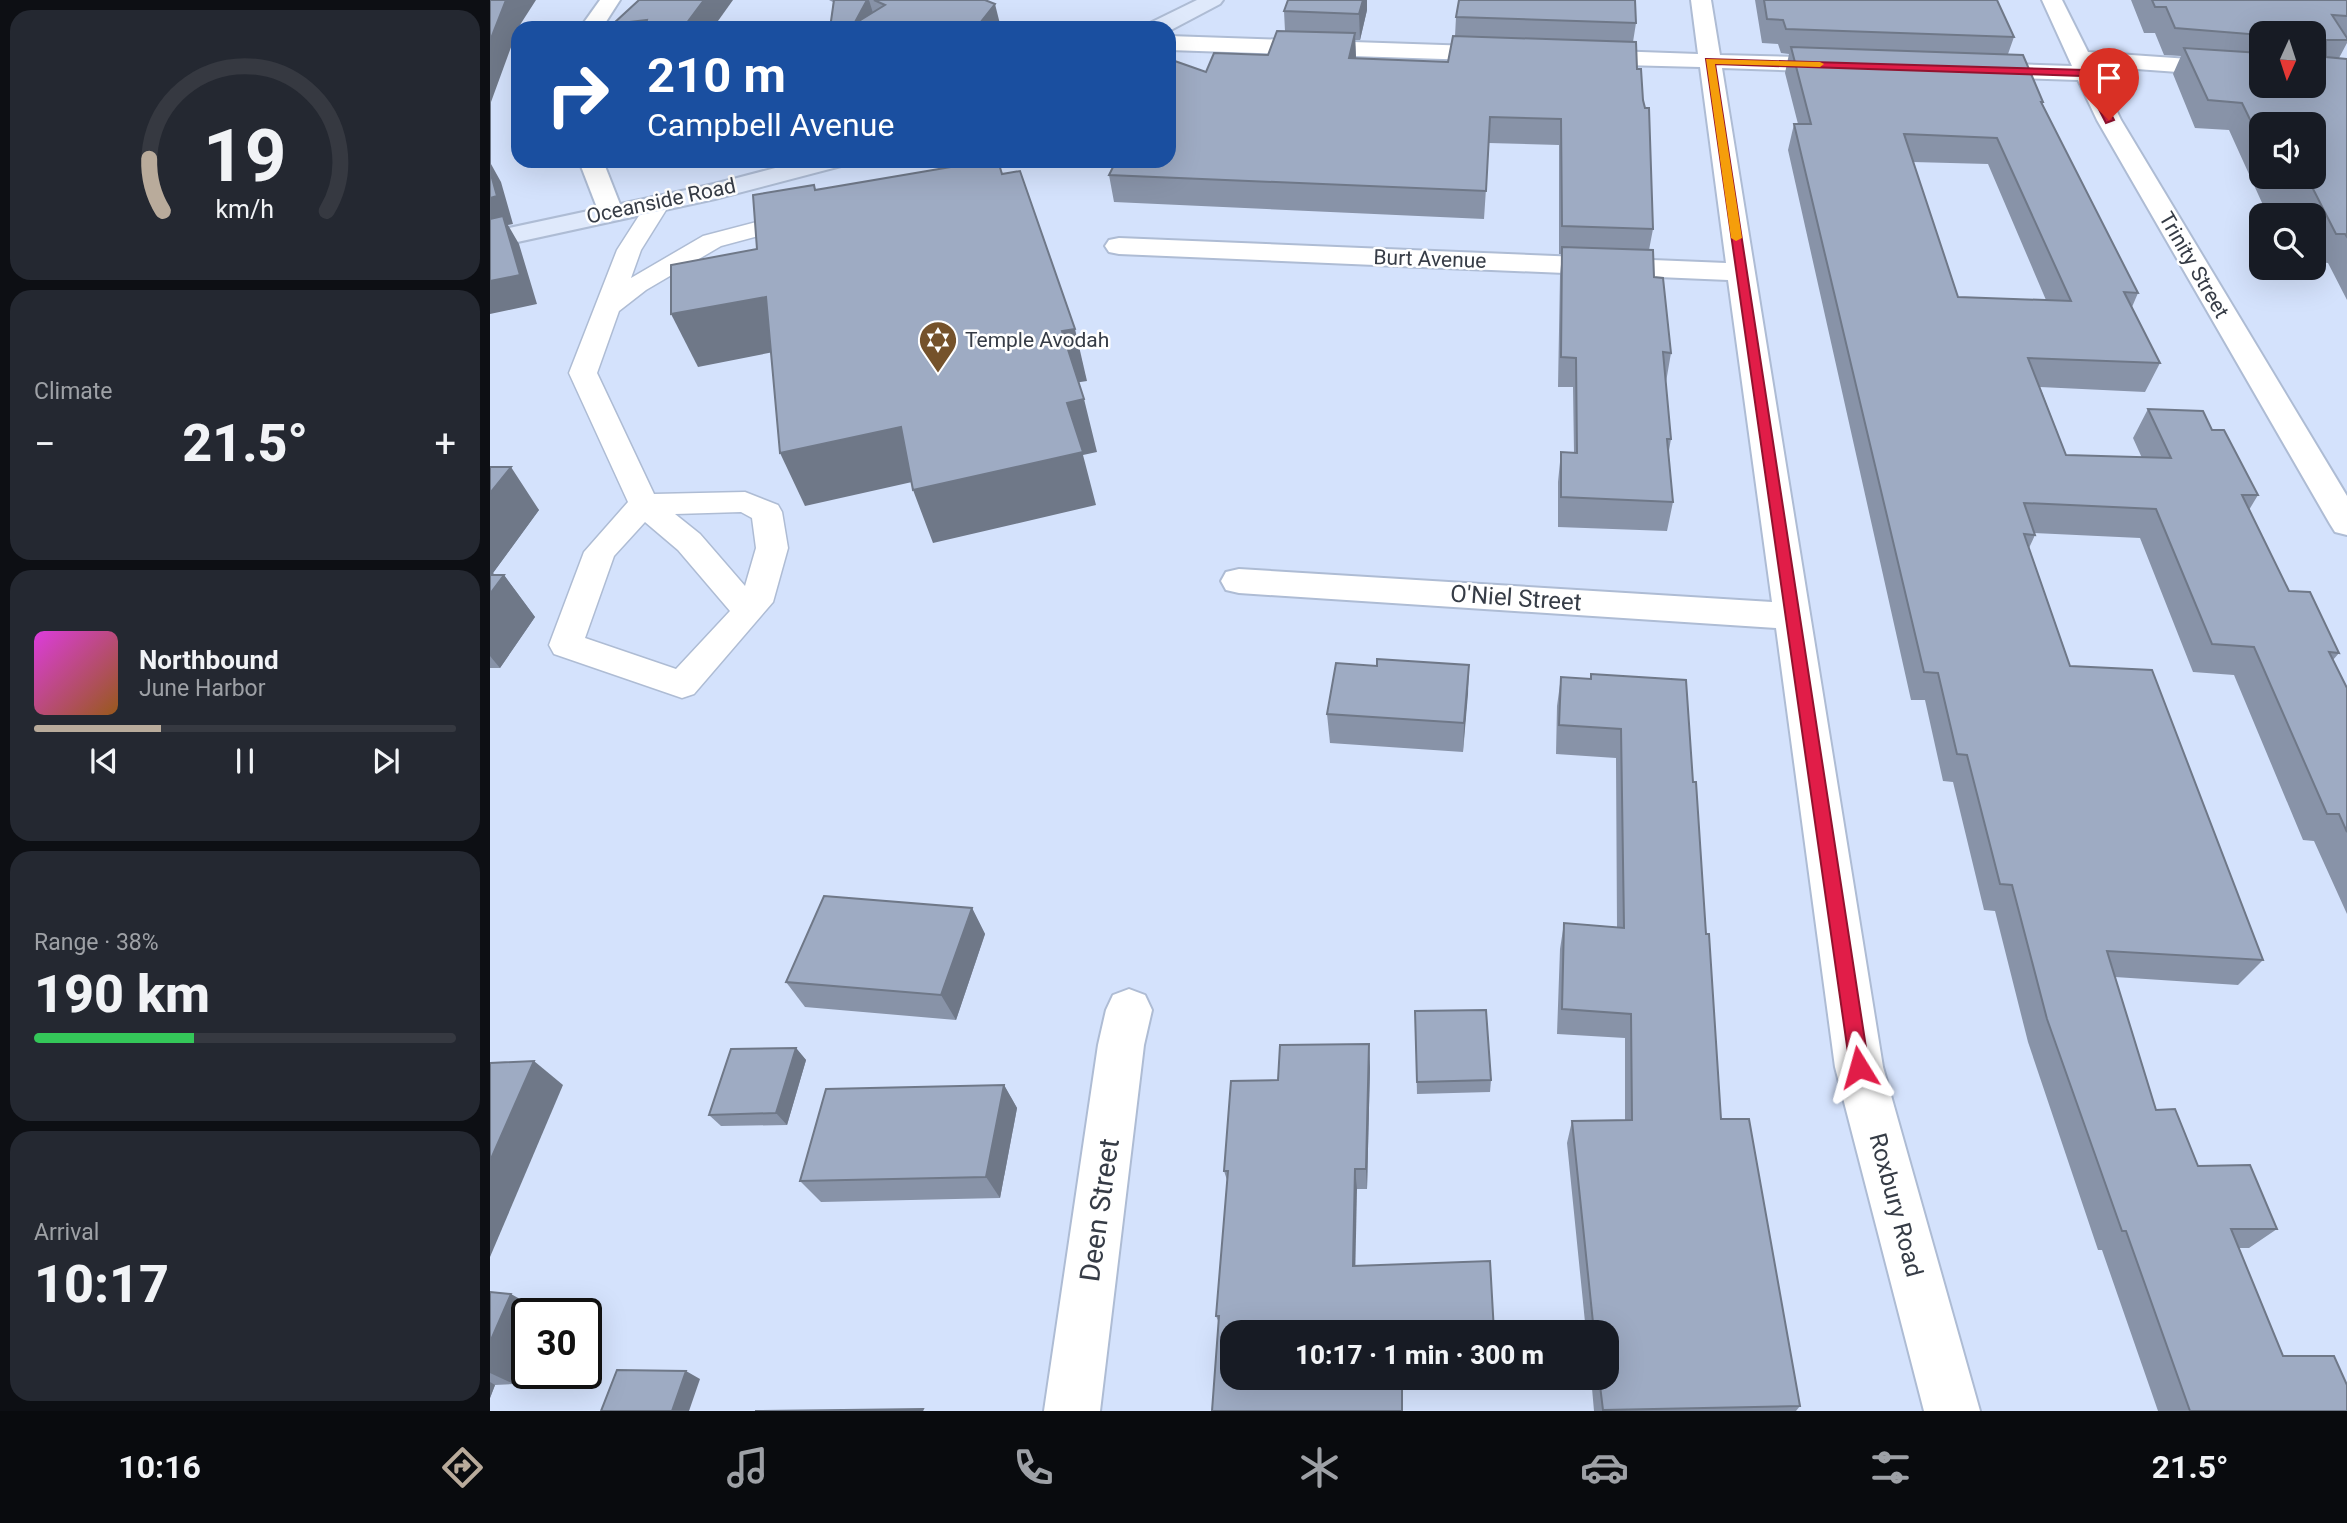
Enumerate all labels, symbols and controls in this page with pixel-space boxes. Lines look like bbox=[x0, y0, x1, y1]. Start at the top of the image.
north arrow bbox=[2249, 21, 2326, 98]
map controls bbox=[2249, 21, 2326, 280]
text: 210 m bbox=[647, 47, 786, 104]
pin bbox=[2079, 48, 2139, 120]
icon: right bbox=[532, 49, 623, 140]
icon: arrive bbox=[2090, 59, 2128, 97]
text: Campbell Avenue bbox=[647, 106, 894, 144]
button: sound bbox=[2249, 112, 2326, 189]
text: 19 bbox=[203, 113, 287, 199]
street label: Oceanside Road bbox=[584, 173, 738, 229]
text: km/h bbox=[216, 195, 274, 224]
button: search bbox=[2249, 203, 2326, 280]
street label: Trinity Street bbox=[2154, 208, 2234, 322]
street label: Burt Avenue bbox=[1373, 245, 1487, 273]
synagogue icon: Temple Avodah bbox=[917, 319, 959, 374]
place label: Temple Avodah bbox=[965, 328, 1109, 352]
text: Climate bbox=[34, 378, 113, 405]
text: 21.5° bbox=[182, 413, 308, 474]
text: − bbox=[34, 422, 56, 466]
text: + bbox=[434, 422, 456, 466]
street label: O'Niel Street bbox=[1449, 579, 1583, 617]
text: Northbound bbox=[139, 645, 279, 675]
text: June Harbor bbox=[139, 675, 266, 702]
icon: previous bbox=[85, 742, 123, 780]
icon: pause bbox=[226, 742, 264, 780]
icon: next bbox=[367, 742, 405, 780]
text: Range · 38% bbox=[34, 929, 159, 956]
text: 190 km bbox=[34, 964, 210, 1025]
position arrow bbox=[1822, 1030, 1896, 1104]
street label: Roxbury Road bbox=[1863, 1130, 1929, 1280]
street label: Deen Street bbox=[1073, 1136, 1126, 1284]
text: Arrival bbox=[34, 1219, 99, 1246]
text: 10:17 bbox=[34, 1254, 169, 1315]
speed limit sign: 30 bbox=[511, 1298, 602, 1389]
text: 10:17 · 1 min · 300 m bbox=[1295, 1340, 1544, 1370]
icon: directions bbox=[438, 1443, 487, 1492]
icon: music bbox=[723, 1443, 772, 1492]
icon: phone bbox=[1009, 1443, 1058, 1492]
icon: climate bbox=[1295, 1443, 1344, 1492]
icon: car bbox=[1580, 1443, 1629, 1492]
icon: filters bbox=[1866, 1443, 1915, 1492]
text: 10:16 bbox=[118, 1448, 201, 1486]
text: 21.5° bbox=[2152, 1448, 2229, 1486]

